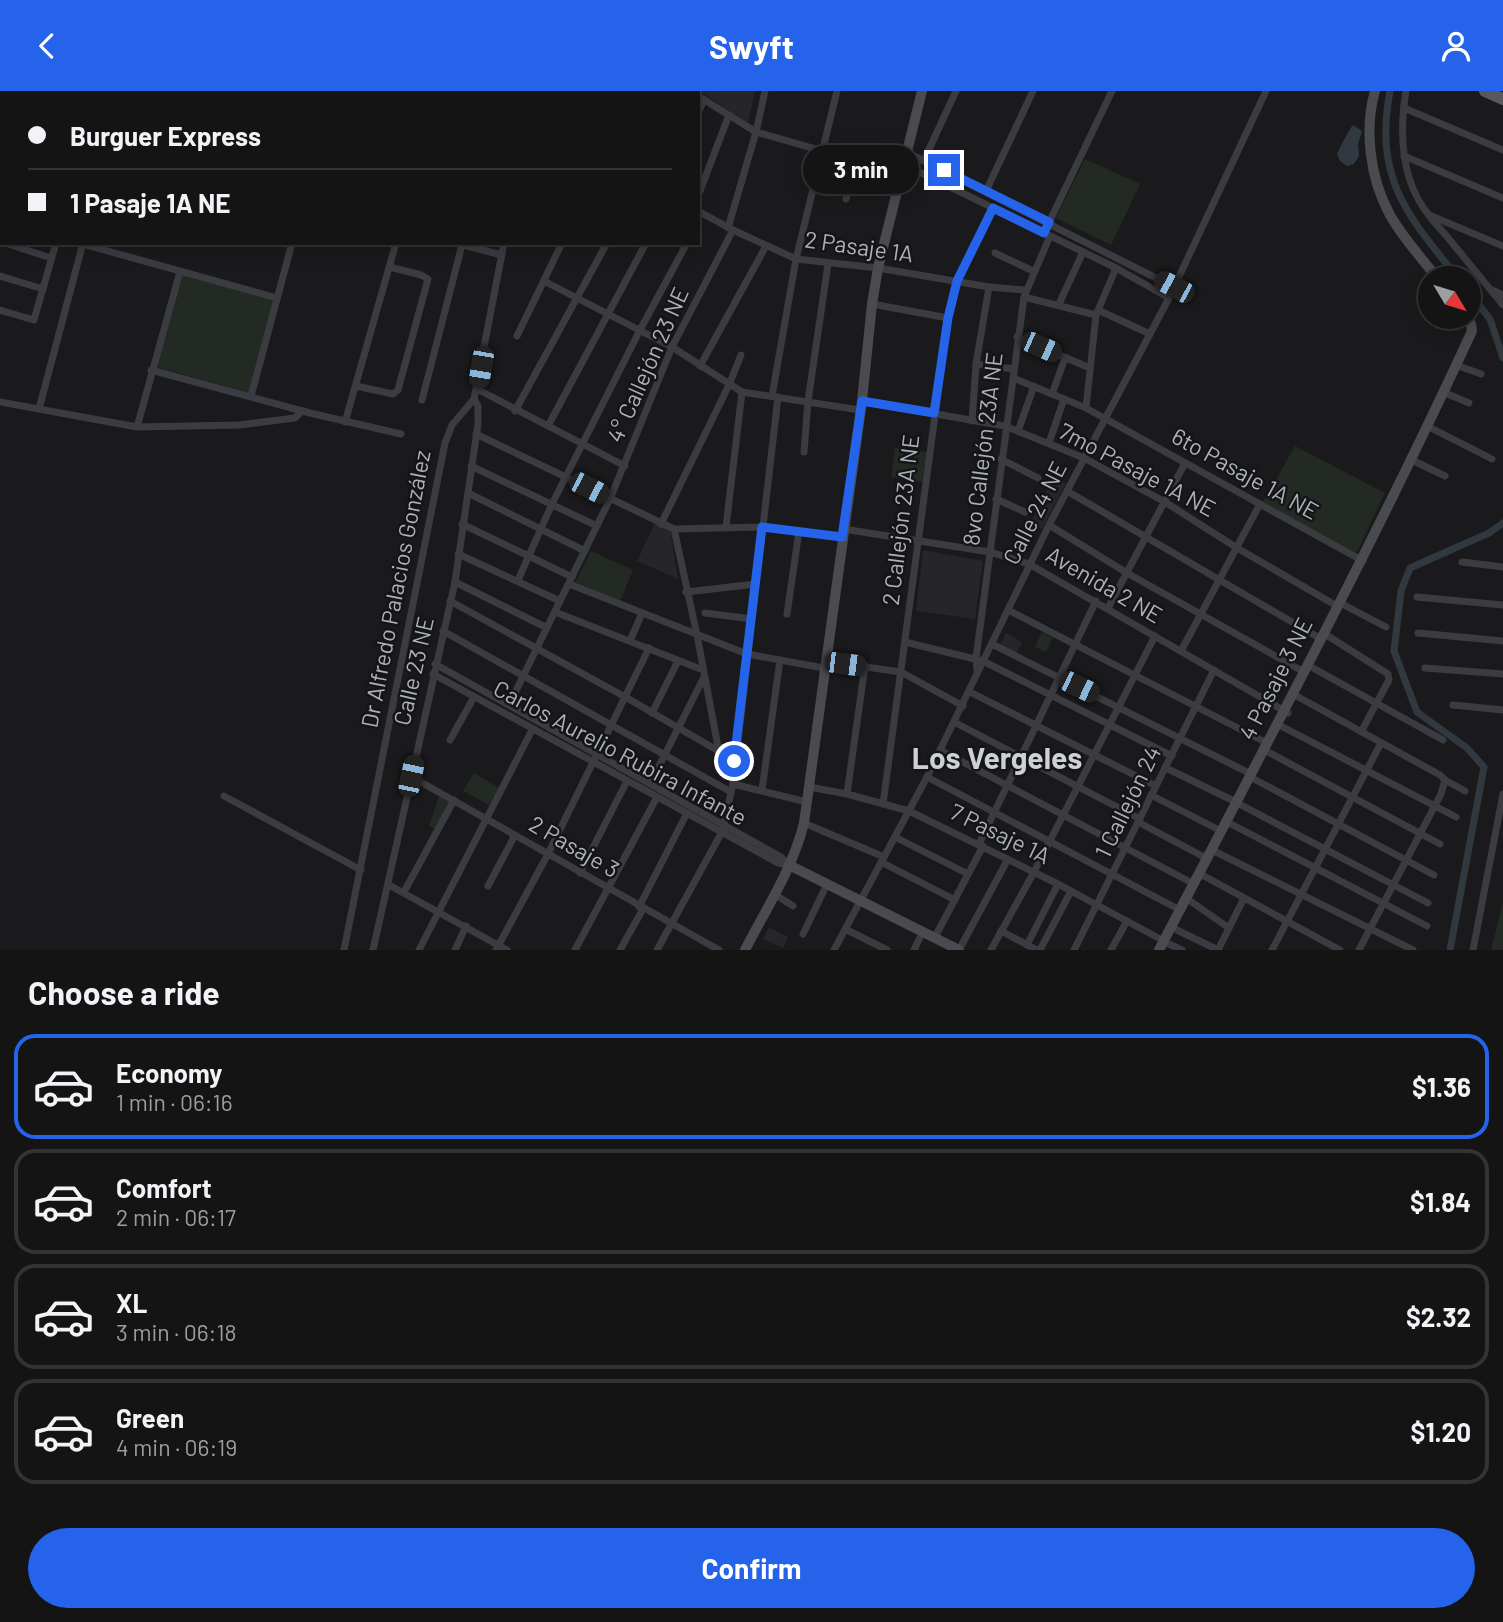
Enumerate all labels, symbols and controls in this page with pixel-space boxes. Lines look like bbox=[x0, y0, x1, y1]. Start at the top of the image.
icon: back bbox=[28, 27, 66, 65]
text: Swyft bbox=[709, 27, 794, 65]
icon: person bbox=[1437, 27, 1475, 65]
text: Burguer Express bbox=[70, 120, 261, 151]
callout: 3 min bbox=[804, 146, 920, 195]
route end bbox=[928, 154, 960, 186]
text: 3 min bbox=[834, 155, 888, 183]
text: 1 Pasaje 1A NE bbox=[70, 187, 230, 218]
street label: 2 Pasaje 1A bbox=[803, 225, 915, 268]
north arrow bbox=[1418, 266, 1480, 329]
map controls bbox=[1418, 266, 1481, 329]
car bbox=[1151, 268, 1198, 306]
street label: 4° Callejón 23 NE bbox=[600, 283, 694, 447]
car bbox=[1018, 329, 1065, 365]
car bbox=[468, 344, 495, 390]
street label: 8vo Callejón 23A NE bbox=[956, 351, 1008, 547]
street label: 7mo Pasaje 1A NE bbox=[1054, 416, 1221, 522]
street label: 6to Pasaje 1A NE bbox=[1167, 421, 1324, 525]
street label: 2 Callejón 23A NE bbox=[876, 433, 924, 607]
street label: Dr Alfredo Palacios González bbox=[354, 448, 436, 730]
street label: Calle 24 NE bbox=[996, 456, 1072, 569]
car bbox=[566, 469, 613, 507]
street label: Avenida 2 NE bbox=[1041, 540, 1168, 629]
street label: 4 Pasaje 3 NE bbox=[1232, 613, 1318, 744]
street label: Calle 23 NE bbox=[387, 614, 439, 728]
car bbox=[823, 651, 868, 677]
car bbox=[1056, 668, 1103, 706]
street label: Carlos Aurelio Rubira Infante bbox=[489, 673, 752, 831]
district label: Los Vergeles bbox=[912, 739, 1082, 775]
street label: 1 Callejón 24 bbox=[1088, 741, 1166, 862]
route start bbox=[718, 745, 750, 777]
car bbox=[397, 753, 426, 799]
street label: 7 Pasaje 1A bbox=[946, 797, 1055, 869]
street label: 2 Pasaje 3 bbox=[524, 809, 625, 883]
text: Choose a ride bbox=[28, 973, 220, 1011]
icon: car bbox=[32, 1055, 95, 1118]
text: Economy bbox=[116, 1057, 222, 1088]
text: $1.36 bbox=[1412, 1071, 1471, 1102]
text: 1 min · 06:16 bbox=[116, 1088, 233, 1116]
icon: car bbox=[32, 1170, 95, 1233]
text: Comfort bbox=[116, 1172, 212, 1203]
text: $1.84 bbox=[1410, 1186, 1471, 1217]
text: 2 min · 06:17 bbox=[116, 1203, 236, 1231]
icon: car bbox=[32, 1285, 95, 1348]
text: XL bbox=[116, 1287, 147, 1318]
text: $2.32 bbox=[1406, 1301, 1471, 1332]
text: 3 min · 06:18 bbox=[116, 1318, 236, 1346]
icon: car bbox=[32, 1400, 95, 1463]
text: Green bbox=[116, 1402, 184, 1433]
text: $1.20 bbox=[1411, 1416, 1471, 1447]
text: 4 min · 06:19 bbox=[116, 1433, 237, 1461]
button: Confirm bbox=[28, 1528, 1475, 1608]

